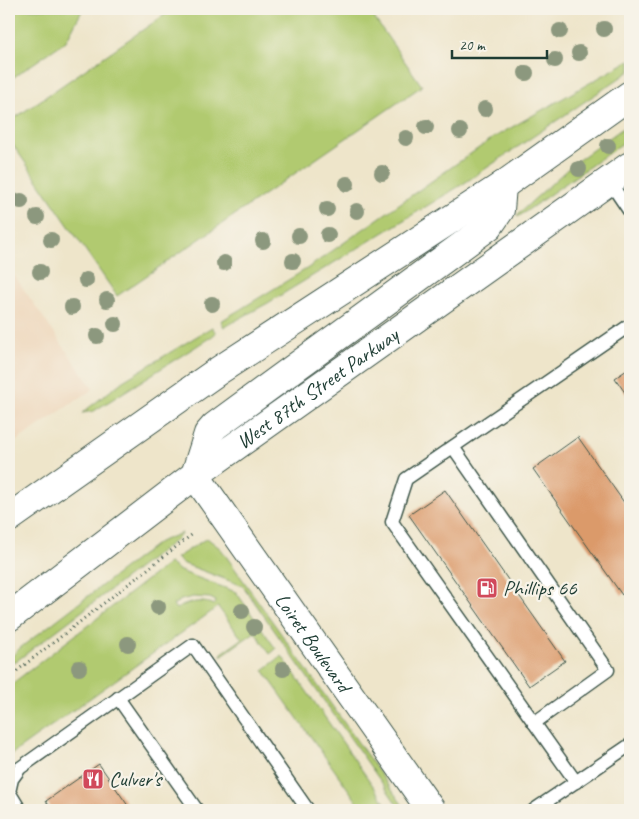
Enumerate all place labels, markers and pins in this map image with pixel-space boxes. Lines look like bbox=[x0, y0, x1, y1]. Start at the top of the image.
place label: Phillips 66 bbox=[503, 575, 577, 601]
fuel station icon: Phillips 66 bbox=[475, 576, 499, 600]
place label: Culver's bbox=[109, 766, 163, 792]
restaurant icon: Culver's bbox=[81, 767, 105, 791]

